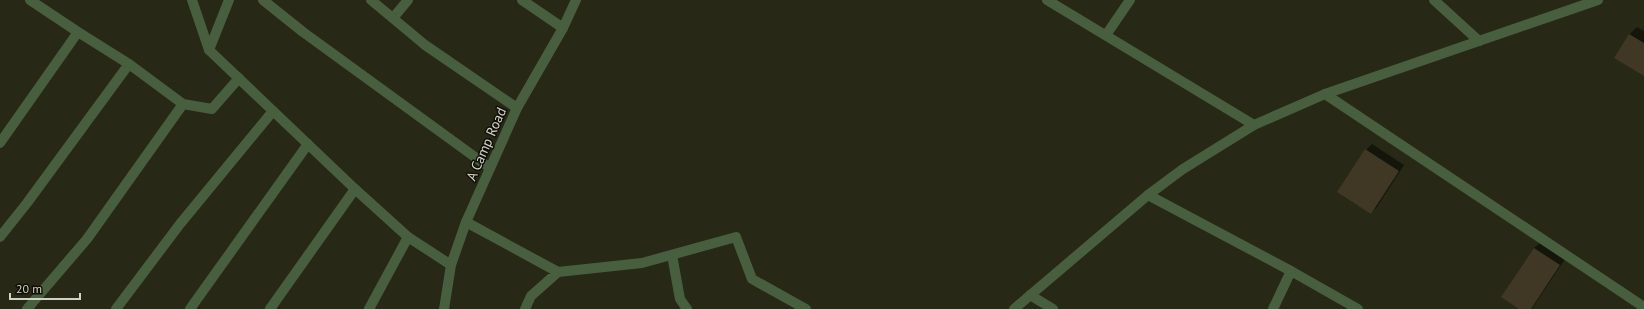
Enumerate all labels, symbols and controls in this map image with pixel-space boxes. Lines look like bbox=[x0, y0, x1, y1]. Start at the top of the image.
street label: A Camp Road bbox=[462, 105, 510, 183]
scale bar bbox=[10, 275, 80, 301]
text: 20 m bbox=[16, 281, 42, 296]

